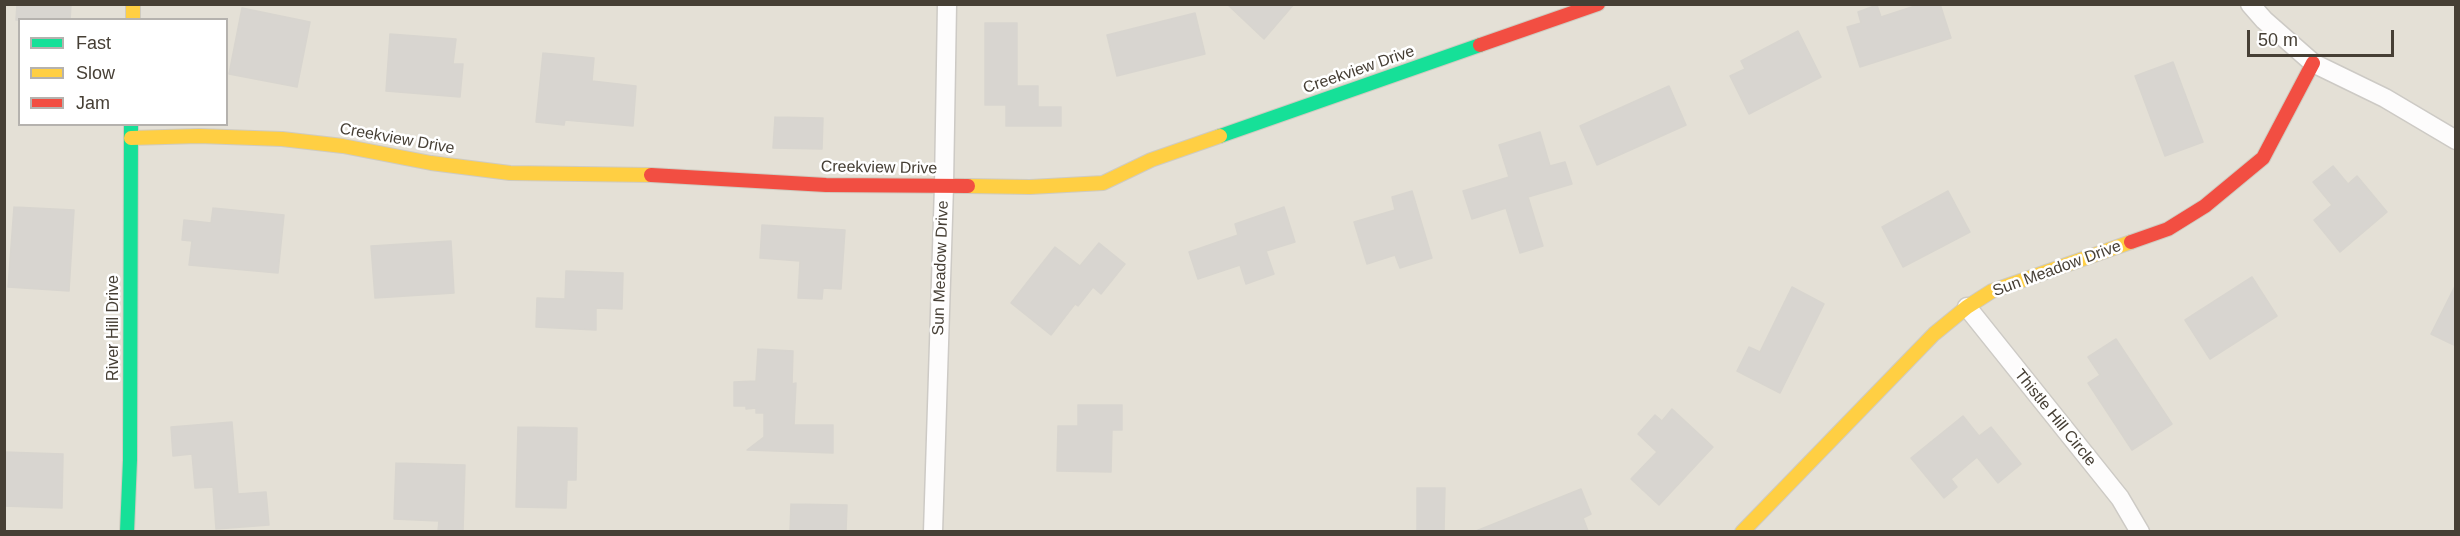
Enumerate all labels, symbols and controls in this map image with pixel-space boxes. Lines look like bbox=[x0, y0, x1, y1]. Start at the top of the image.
legend bbox=[18, 18, 228, 126]
scale bar bbox=[2250, 18, 2397, 56]
text: 50 m bbox=[2258, 30, 2298, 50]
text: Fast bbox=[76, 33, 111, 53]
street label: Creekview Drive bbox=[1301, 42, 1417, 98]
text: Slow bbox=[76, 63, 115, 83]
text: Jam bbox=[76, 93, 110, 113]
street label: Creekview Drive bbox=[338, 119, 456, 159]
street label: Creekview Drive bbox=[821, 157, 937, 179]
street label: Sun Meadow Drive bbox=[929, 200, 953, 336]
street label: Sun Meadow Drive bbox=[1990, 237, 2124, 301]
street label: River Hill Drive bbox=[104, 275, 124, 381]
street label: Thistle Hill Circle bbox=[2010, 366, 2100, 470]

